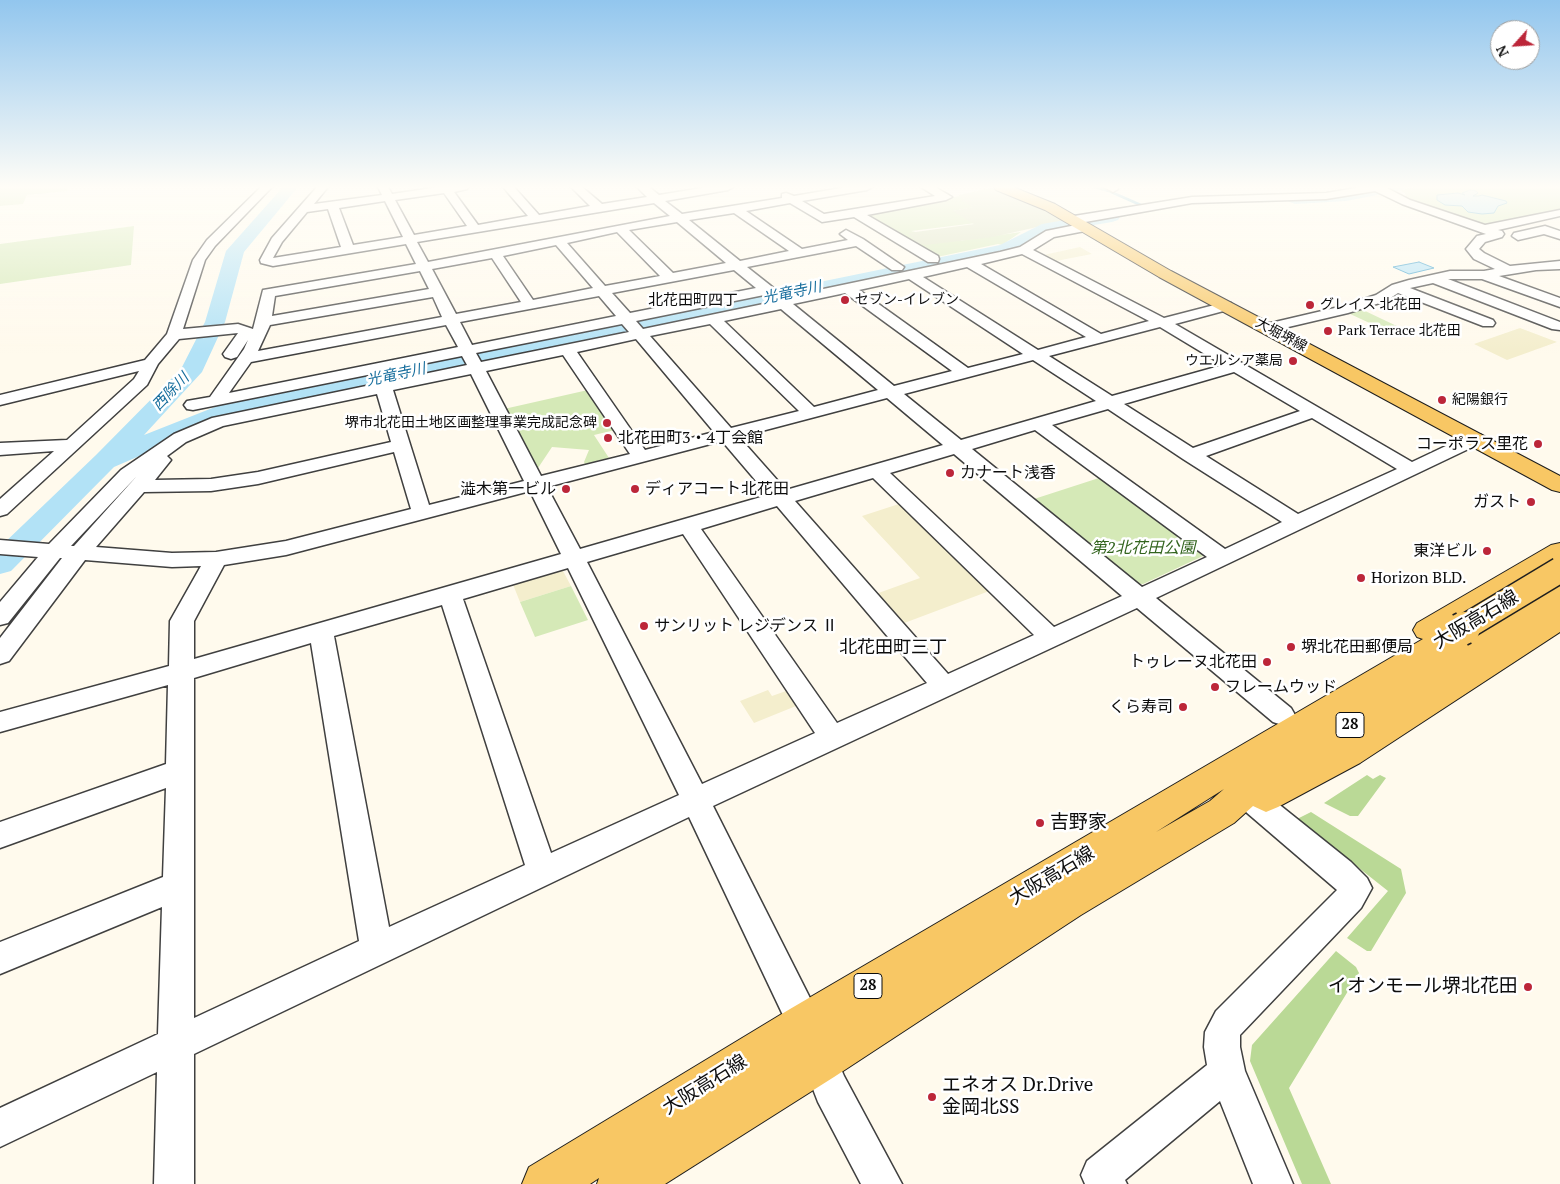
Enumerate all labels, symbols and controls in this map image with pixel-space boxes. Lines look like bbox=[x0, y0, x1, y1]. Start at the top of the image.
north arrow bbox=[1490, 20, 1540, 70]
text: N bbox=[1491, 42, 1513, 60]
water label: 光竜寺川 bbox=[761, 278, 823, 308]
district label: 北花田町四丁 bbox=[648, 292, 738, 310]
place label: セブン-イレブン bbox=[855, 292, 959, 308]
marker: セブン-イレブン bbox=[839, 294, 851, 306]
place label: グレイス 北花田 bbox=[1320, 297, 1421, 313]
marker: グレイス 北花田 bbox=[1304, 299, 1316, 311]
street label: 大堀堺線 bbox=[1252, 314, 1310, 356]
place label: Park Terrace 北花田 bbox=[1338, 323, 1461, 339]
marker: Park Terrace 北花田 bbox=[1322, 325, 1334, 337]
place label: ウエルシア薬局 bbox=[1185, 353, 1283, 369]
marker: ウエルシア薬局 bbox=[1287, 355, 1299, 367]
water label: 光竜寺川 bbox=[365, 360, 427, 390]
water label: 西除川 bbox=[149, 370, 193, 414]
place label: 紀陽銀行 bbox=[1452, 392, 1508, 408]
marker: 紀陽銀行 bbox=[1436, 394, 1448, 406]
place label: 堺市北花田土地区画整理事業完成記念碑 bbox=[345, 415, 597, 431]
marker: 堺市北花田土地区画整理事業完成記念碑 bbox=[601, 417, 613, 429]
place label: 北花田町3・4丁会館 bbox=[618, 428, 763, 448]
marker: 北花田町3・4丁会館 bbox=[602, 432, 614, 444]
place label: コーポラス里花 bbox=[1416, 434, 1528, 454]
marker: コーポラス里花 bbox=[1532, 438, 1544, 450]
place label: カナート浅香 bbox=[960, 463, 1056, 483]
marker: カナート浅香 bbox=[944, 467, 956, 479]
place label: 澁木第一ビル bbox=[460, 479, 556, 499]
place label: ディアコート北花田 bbox=[645, 479, 789, 499]
marker: 澁木第一ビル bbox=[560, 483, 572, 495]
marker: ディアコート北花田 bbox=[629, 483, 641, 495]
place label: ガスト bbox=[1473, 492, 1521, 512]
marker: ガスト bbox=[1525, 496, 1537, 508]
park label: 第2北花田公園 bbox=[1091, 538, 1195, 558]
place label: 東洋ビル bbox=[1413, 541, 1477, 561]
marker: 東洋ビル bbox=[1481, 545, 1493, 557]
place label: Horizon BLD. bbox=[1371, 568, 1466, 588]
marker: Horizon BLD. bbox=[1355, 572, 1367, 584]
street label: 大阪高石線 bbox=[1429, 586, 1523, 654]
place label: サンリット レジデンス Ⅱ bbox=[654, 616, 838, 636]
marker: サンリット レジデンス Ⅱ bbox=[638, 620, 650, 632]
district label: 北花田町三丁 bbox=[839, 637, 947, 659]
place label: 堺北花田郵便局 bbox=[1301, 637, 1413, 657]
marker: 堺北花田郵便局 bbox=[1285, 641, 1297, 653]
place label: トゥレーヌ北花田 bbox=[1129, 652, 1257, 672]
marker: トゥレーヌ北花田 bbox=[1261, 656, 1273, 668]
place label: フレームウッド bbox=[1225, 677, 1337, 697]
marker: フレームウッド bbox=[1209, 681, 1221, 693]
place label: くら寿司 bbox=[1109, 697, 1173, 717]
marker: くら寿司 bbox=[1177, 701, 1189, 713]
road number: 28 bbox=[1336, 712, 1364, 738]
place label: 吉野家 bbox=[1050, 812, 1107, 834]
marker: 吉野家 bbox=[1034, 817, 1046, 829]
street label: 大阪高石線 bbox=[1005, 842, 1099, 910]
road number: 28 bbox=[854, 974, 882, 998]
place label: イオンモール堺北花田 bbox=[1328, 976, 1518, 998]
marker: イオンモール堺北花田 bbox=[1522, 981, 1534, 993]
street label: 大阪高石線 bbox=[659, 1050, 751, 1120]
place label: エネオス Dr.Drive 金岡北SS bbox=[942, 1075, 1093, 1119]
marker: エネオス Dr.Drive 金岡北SS bbox=[926, 1091, 938, 1103]

